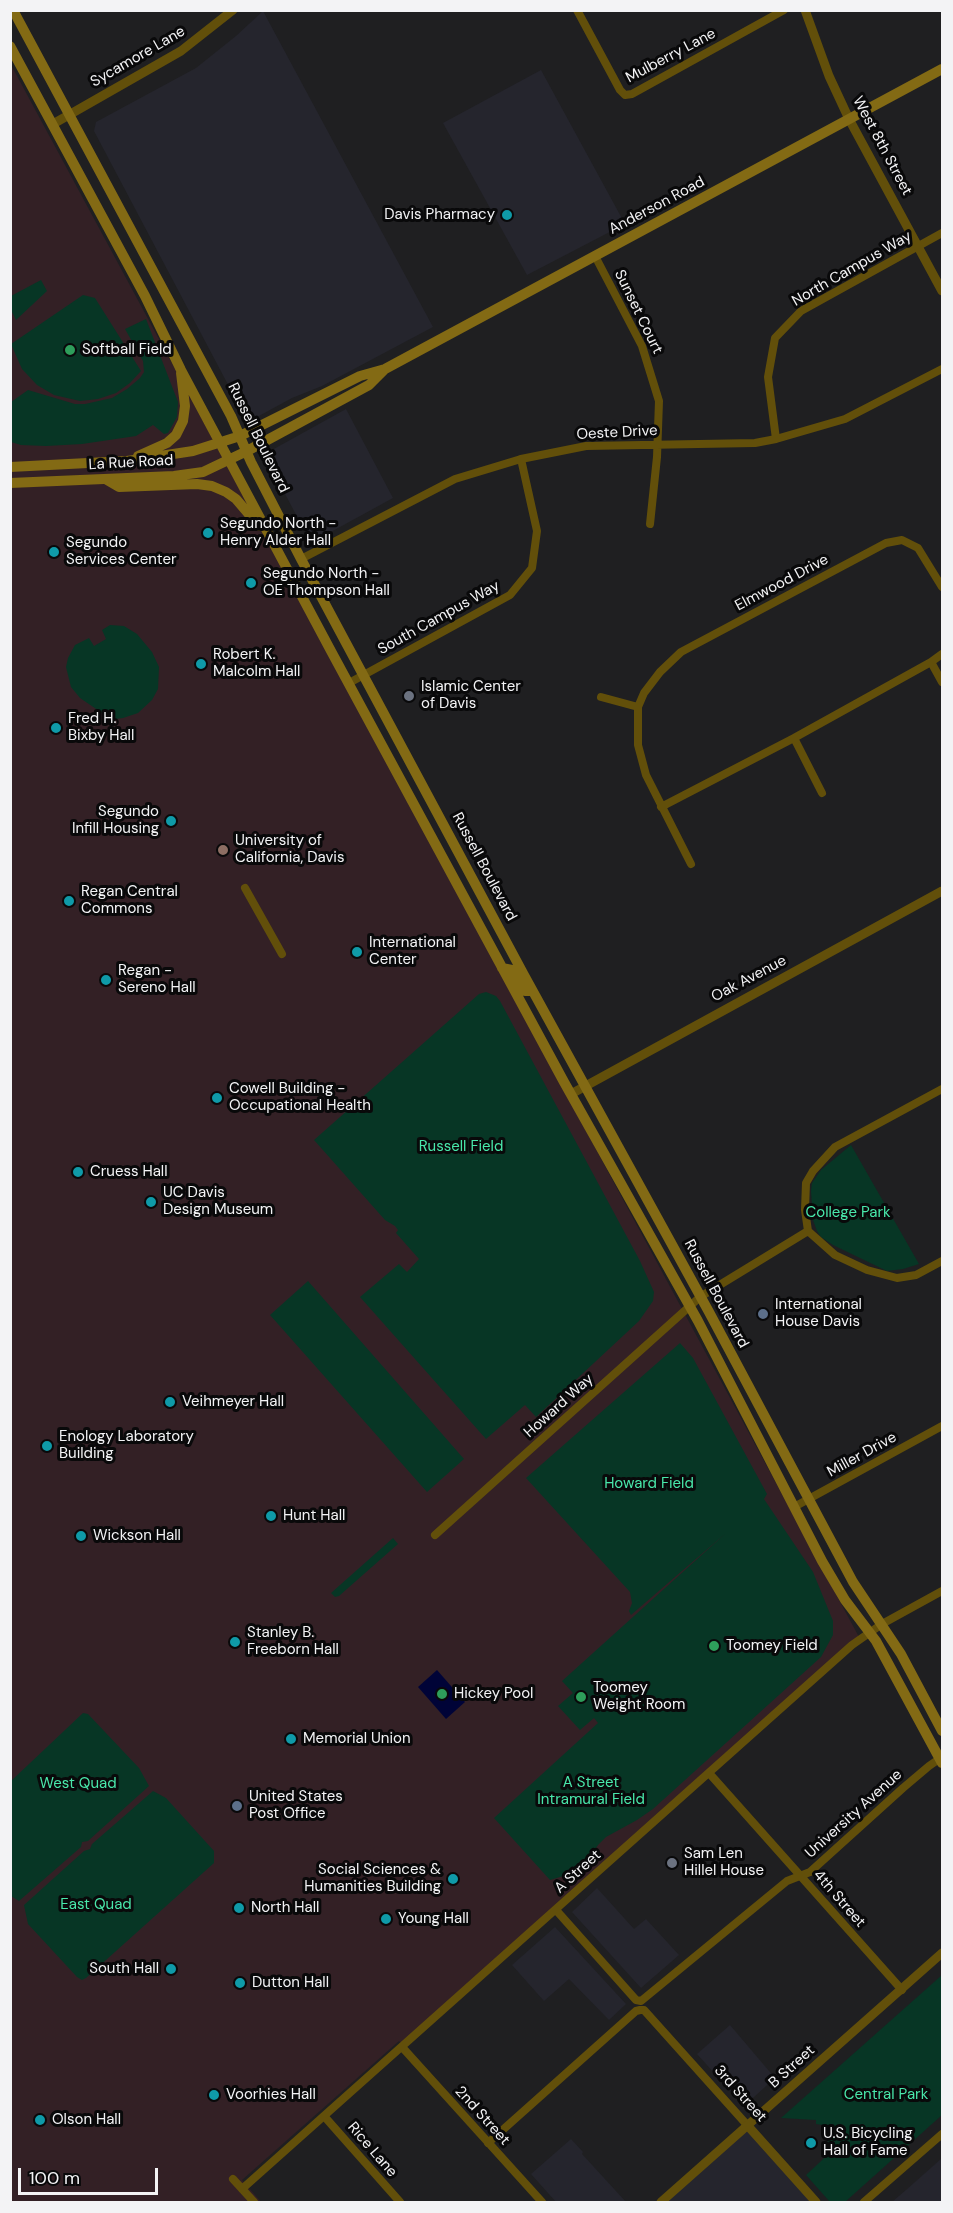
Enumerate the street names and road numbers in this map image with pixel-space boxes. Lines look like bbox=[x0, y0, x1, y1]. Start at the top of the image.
street label: Sycamore Lane bbox=[87, 23, 189, 91]
street label: Mulberry Lane bbox=[623, 25, 719, 87]
street label: West 8th Street bbox=[848, 93, 916, 199]
street label: Anderson Road bbox=[606, 173, 708, 239]
street label: North Campus Way bbox=[789, 227, 915, 311]
street label: Sunset Court bbox=[610, 267, 666, 357]
street label: Russell Boulevard bbox=[224, 380, 292, 496]
street label: Oeste Drive bbox=[576, 422, 658, 444]
street label: La Rue Road bbox=[88, 452, 174, 474]
street label: Elmwood Drive bbox=[732, 551, 832, 615]
street label: South Campus Way bbox=[375, 577, 503, 659]
street label: Russell Boulevard bbox=[448, 810, 520, 924]
street label: Oak Avenue bbox=[708, 952, 790, 1006]
street label: Russell Boulevard bbox=[680, 1237, 752, 1351]
street label: Howard Way bbox=[521, 1370, 597, 1442]
street label: Miller Drive bbox=[824, 1429, 900, 1481]
street label: University Avenue bbox=[802, 1766, 906, 1862]
street label: A Street bbox=[551, 1846, 605, 1898]
street label: 4th Street bbox=[809, 1867, 869, 1931]
street label: B Street bbox=[765, 2042, 819, 2092]
street label: 3rd Street bbox=[710, 2062, 770, 2126]
street label: 2nd Street bbox=[451, 2083, 513, 2149]
street label: Rice Lane bbox=[343, 2119, 401, 2181]

